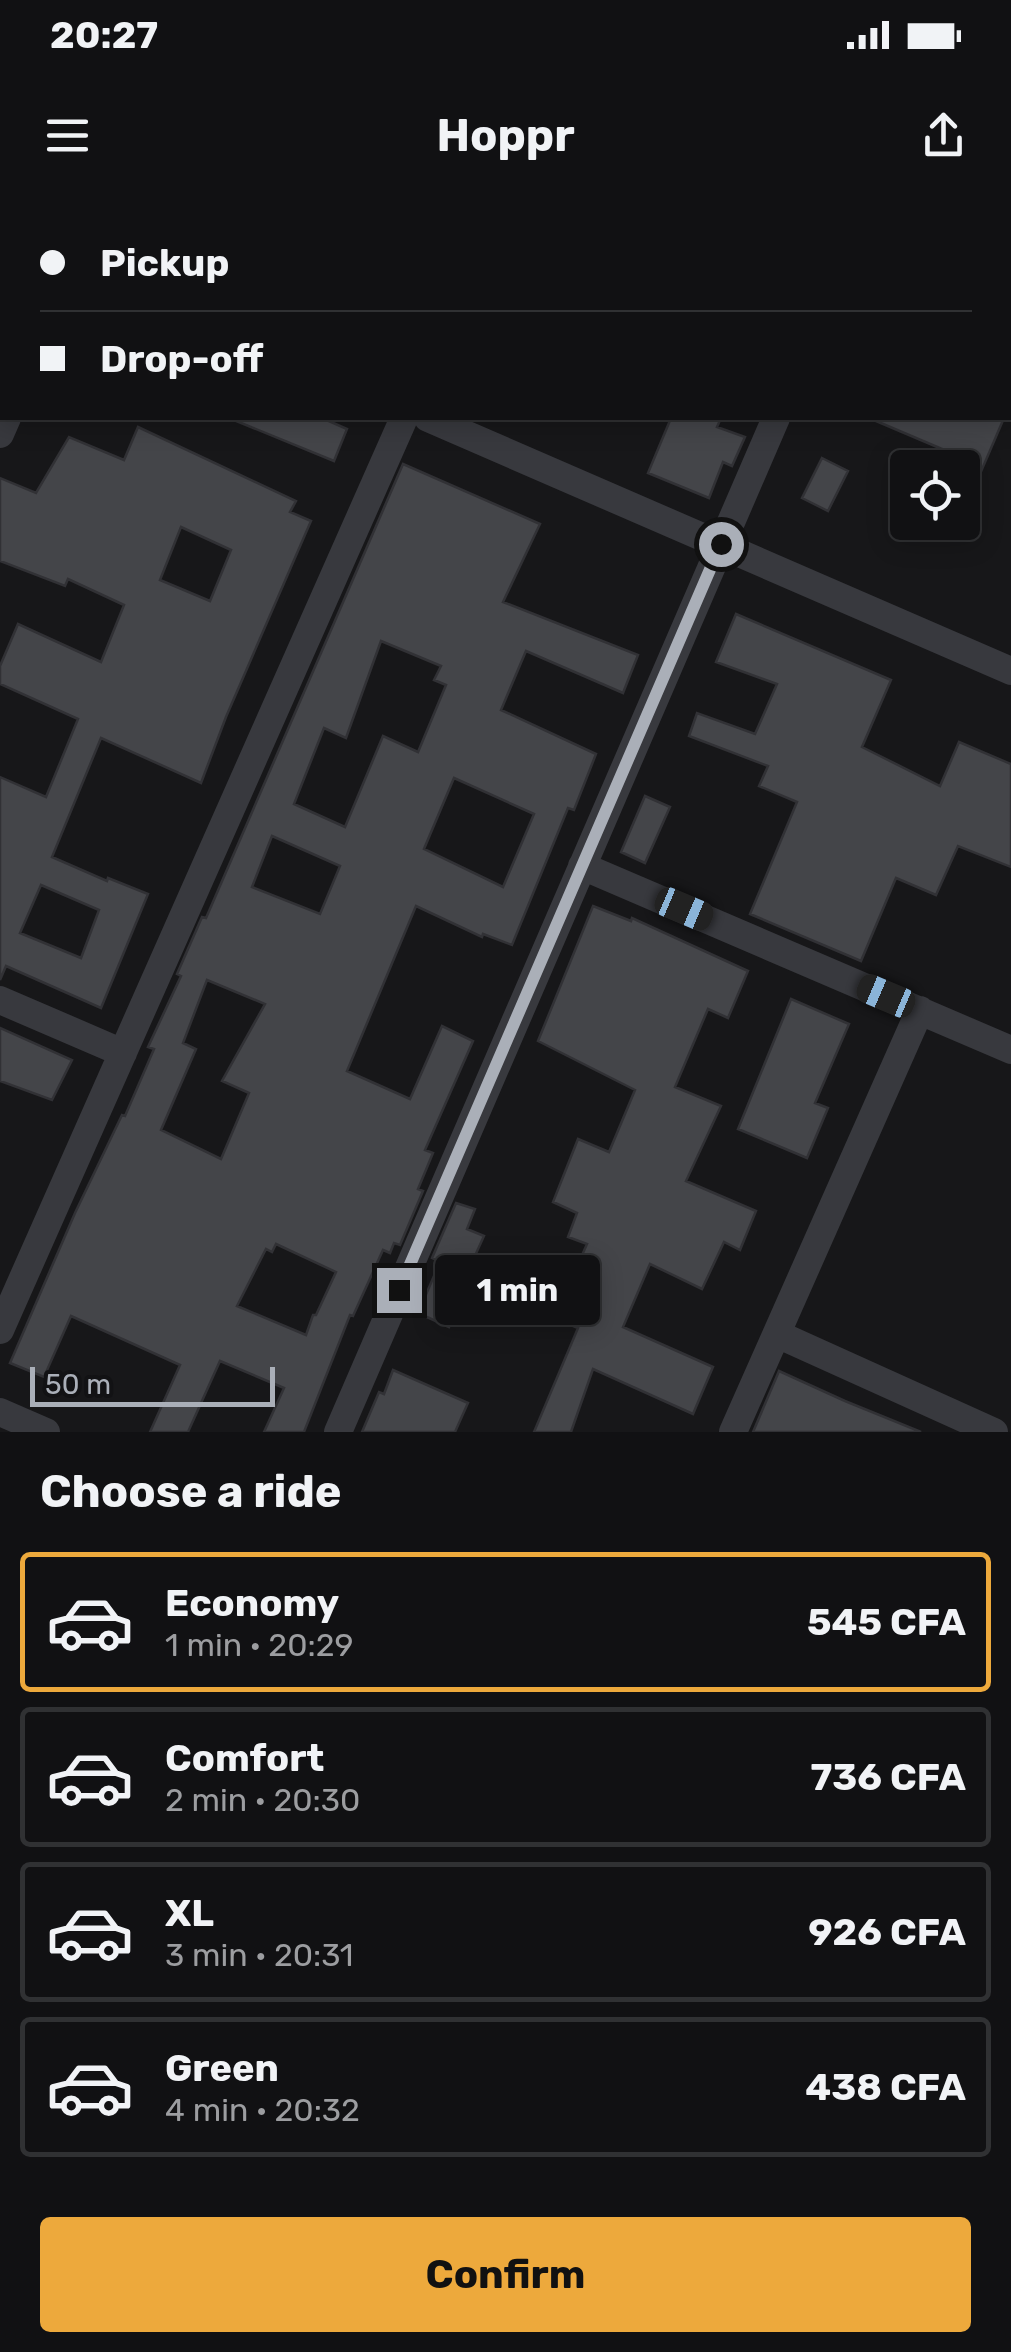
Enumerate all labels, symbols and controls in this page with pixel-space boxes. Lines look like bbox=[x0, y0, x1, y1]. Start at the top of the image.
text: 20:27 bbox=[50, 12, 158, 58]
icon: menu bbox=[40, 108, 95, 163]
icon: share bbox=[916, 108, 971, 163]
text: Hoppr bbox=[436, 109, 575, 162]
text: Pickup bbox=[100, 240, 229, 286]
text: Drop-off bbox=[100, 336, 263, 382]
map controls bbox=[890, 450, 980, 540]
button: locate bbox=[890, 450, 980, 540]
route start bbox=[699, 522, 744, 567]
car bbox=[651, 883, 717, 935]
car bbox=[853, 970, 919, 1022]
callout: 1 min bbox=[434, 1255, 599, 1325]
route end bbox=[377, 1268, 422, 1313]
text: 1 min bbox=[477, 1271, 558, 1309]
scale bar bbox=[30, 1362, 275, 1406]
text: 50 m bbox=[45, 1368, 111, 1401]
text: Choose a ride bbox=[40, 1465, 342, 1518]
icon: car bbox=[45, 1577, 135, 1667]
text: Economy bbox=[165, 1580, 339, 1626]
text: 545 CFA bbox=[807, 1599, 966, 1645]
text: 1 min · 20:29 bbox=[165, 1626, 353, 1664]
icon: car bbox=[45, 1732, 135, 1822]
text: Comfort bbox=[165, 1735, 324, 1781]
text: 736 CFA bbox=[810, 1754, 966, 1800]
text: 2 min · 20:30 bbox=[165, 1781, 360, 1819]
icon: car bbox=[45, 1887, 135, 1977]
text: XL bbox=[165, 1890, 214, 1936]
text: 926 CFA bbox=[808, 1909, 966, 1955]
text: 3 min · 20:31 bbox=[165, 1936, 354, 1974]
icon: car bbox=[45, 2042, 135, 2132]
text: Green bbox=[165, 2045, 279, 2091]
text: 438 CFA bbox=[805, 2064, 966, 2110]
text: 4 min · 20:32 bbox=[165, 2091, 360, 2129]
button: Confirm bbox=[40, 2217, 971, 2332]

